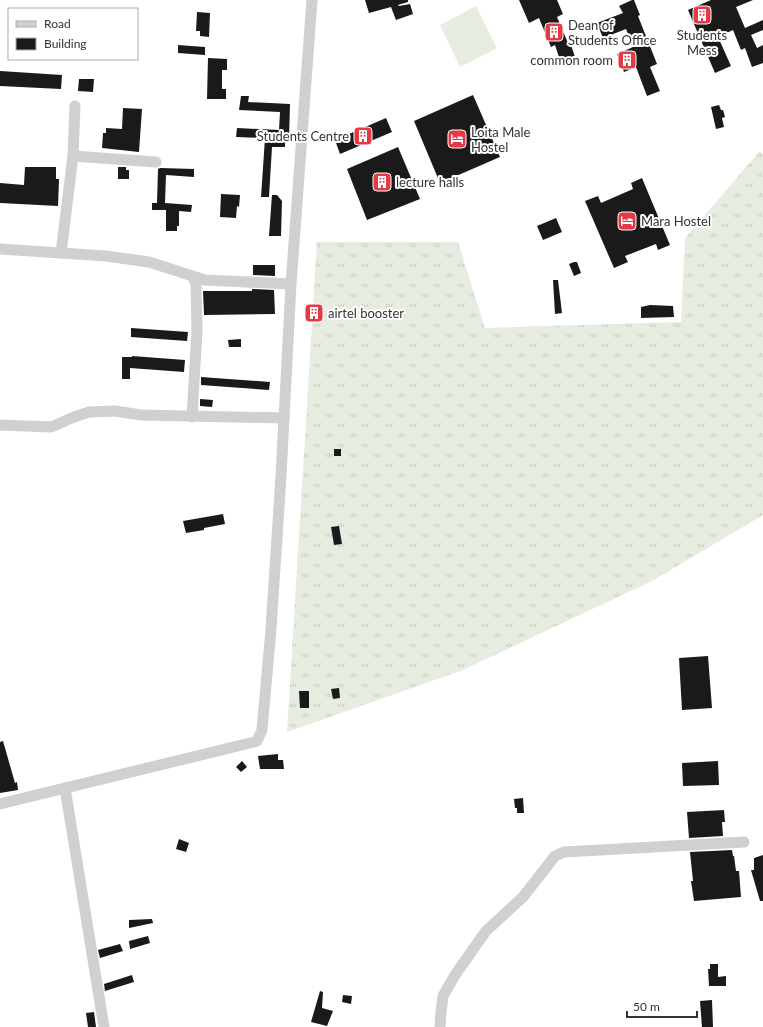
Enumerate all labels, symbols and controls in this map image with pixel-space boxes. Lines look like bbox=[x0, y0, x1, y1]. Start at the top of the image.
building icon: Students Mess bbox=[691, 4, 713, 26]
legend bbox=[8, 8, 138, 60]
text: Road bbox=[44, 16, 71, 31]
place label: Dean of Students Office bbox=[568, 17, 657, 48]
building icon: Dean of Students Office bbox=[543, 21, 565, 43]
place label: Students Mess bbox=[677, 27, 728, 58]
text: Building bbox=[44, 36, 87, 51]
building icon: common room bbox=[616, 49, 638, 71]
place label: common room bbox=[530, 52, 613, 68]
place label: Loita Male Hostel bbox=[471, 124, 531, 155]
building icon: Students Centre bbox=[352, 125, 374, 147]
place label: Students Centre bbox=[257, 128, 349, 144]
hotel icon: Loita Male Hostel bbox=[446, 128, 468, 150]
building icon: lecture halls bbox=[371, 171, 393, 193]
place label: lecture halls bbox=[396, 174, 465, 190]
hotel icon: Mara Hostel bbox=[616, 210, 638, 232]
place label: Mara Hostel bbox=[641, 213, 711, 229]
building icon: airtel booster bbox=[303, 302, 325, 324]
place label: airtel booster bbox=[328, 305, 404, 321]
scale bar bbox=[627, 993, 697, 1019]
text: 50 m bbox=[633, 999, 660, 1014]

